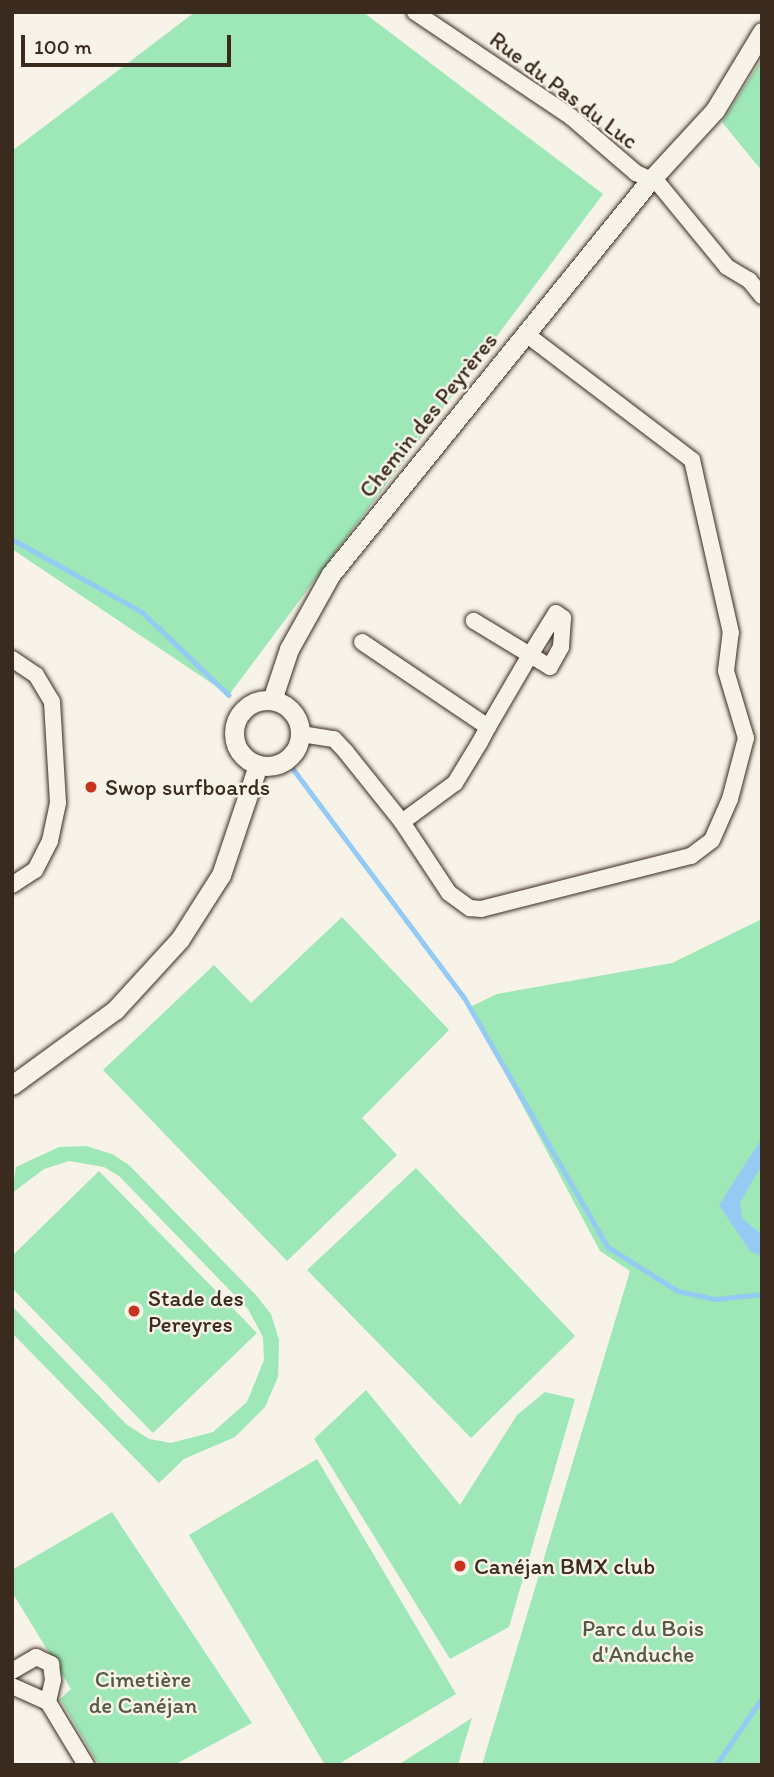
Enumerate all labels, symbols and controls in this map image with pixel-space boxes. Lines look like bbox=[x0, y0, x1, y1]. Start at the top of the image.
scale bar bbox=[24, 21, 234, 65]
street label: Rue du Pas du Luc bbox=[484, 25, 644, 155]
text: 100 m bbox=[34, 34, 92, 59]
street label: Chemin des Peyrères bbox=[353, 327, 503, 503]
place label: Swop surfboards bbox=[105, 773, 269, 801]
marker: Swop surfboards bbox=[83, 779, 99, 795]
place label: Stade des Pereyres bbox=[148, 1284, 244, 1338]
marker: Stade des Pereyres bbox=[126, 1303, 142, 1319]
place label: Canéjan BMX club bbox=[474, 1552, 655, 1580]
marker: Canéjan BMX club bbox=[452, 1558, 468, 1574]
park label: Parc du Bois d'Anduche bbox=[582, 1614, 704, 1668]
park label: Cimetière de Canéjan bbox=[88, 1665, 198, 1719]

